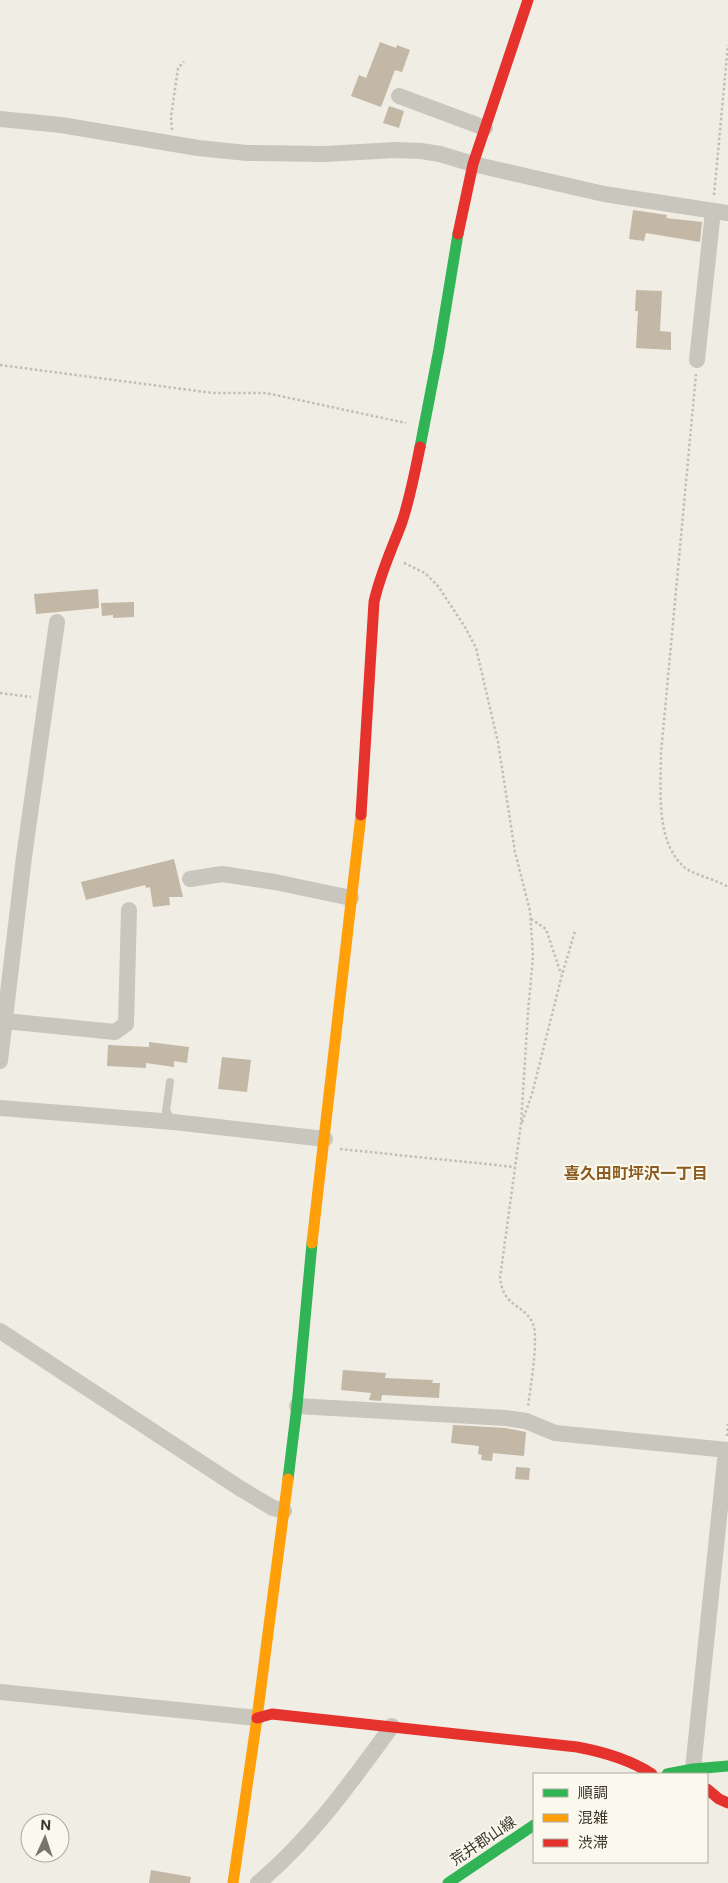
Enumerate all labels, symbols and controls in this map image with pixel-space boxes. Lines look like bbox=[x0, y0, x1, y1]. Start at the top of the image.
district label: 喜久田町坪沢一丁目 bbox=[564, 1164, 708, 1183]
legend bbox=[533, 1773, 708, 1863]
text: 順調 bbox=[578, 1784, 608, 1801]
text: 混雑 bbox=[578, 1809, 608, 1826]
north arrow bbox=[20, 1813, 70, 1863]
street label: 荒井郡山線 bbox=[447, 1813, 519, 1869]
text: N bbox=[40, 1817, 52, 1833]
text: 渋滞 bbox=[578, 1834, 608, 1851]

